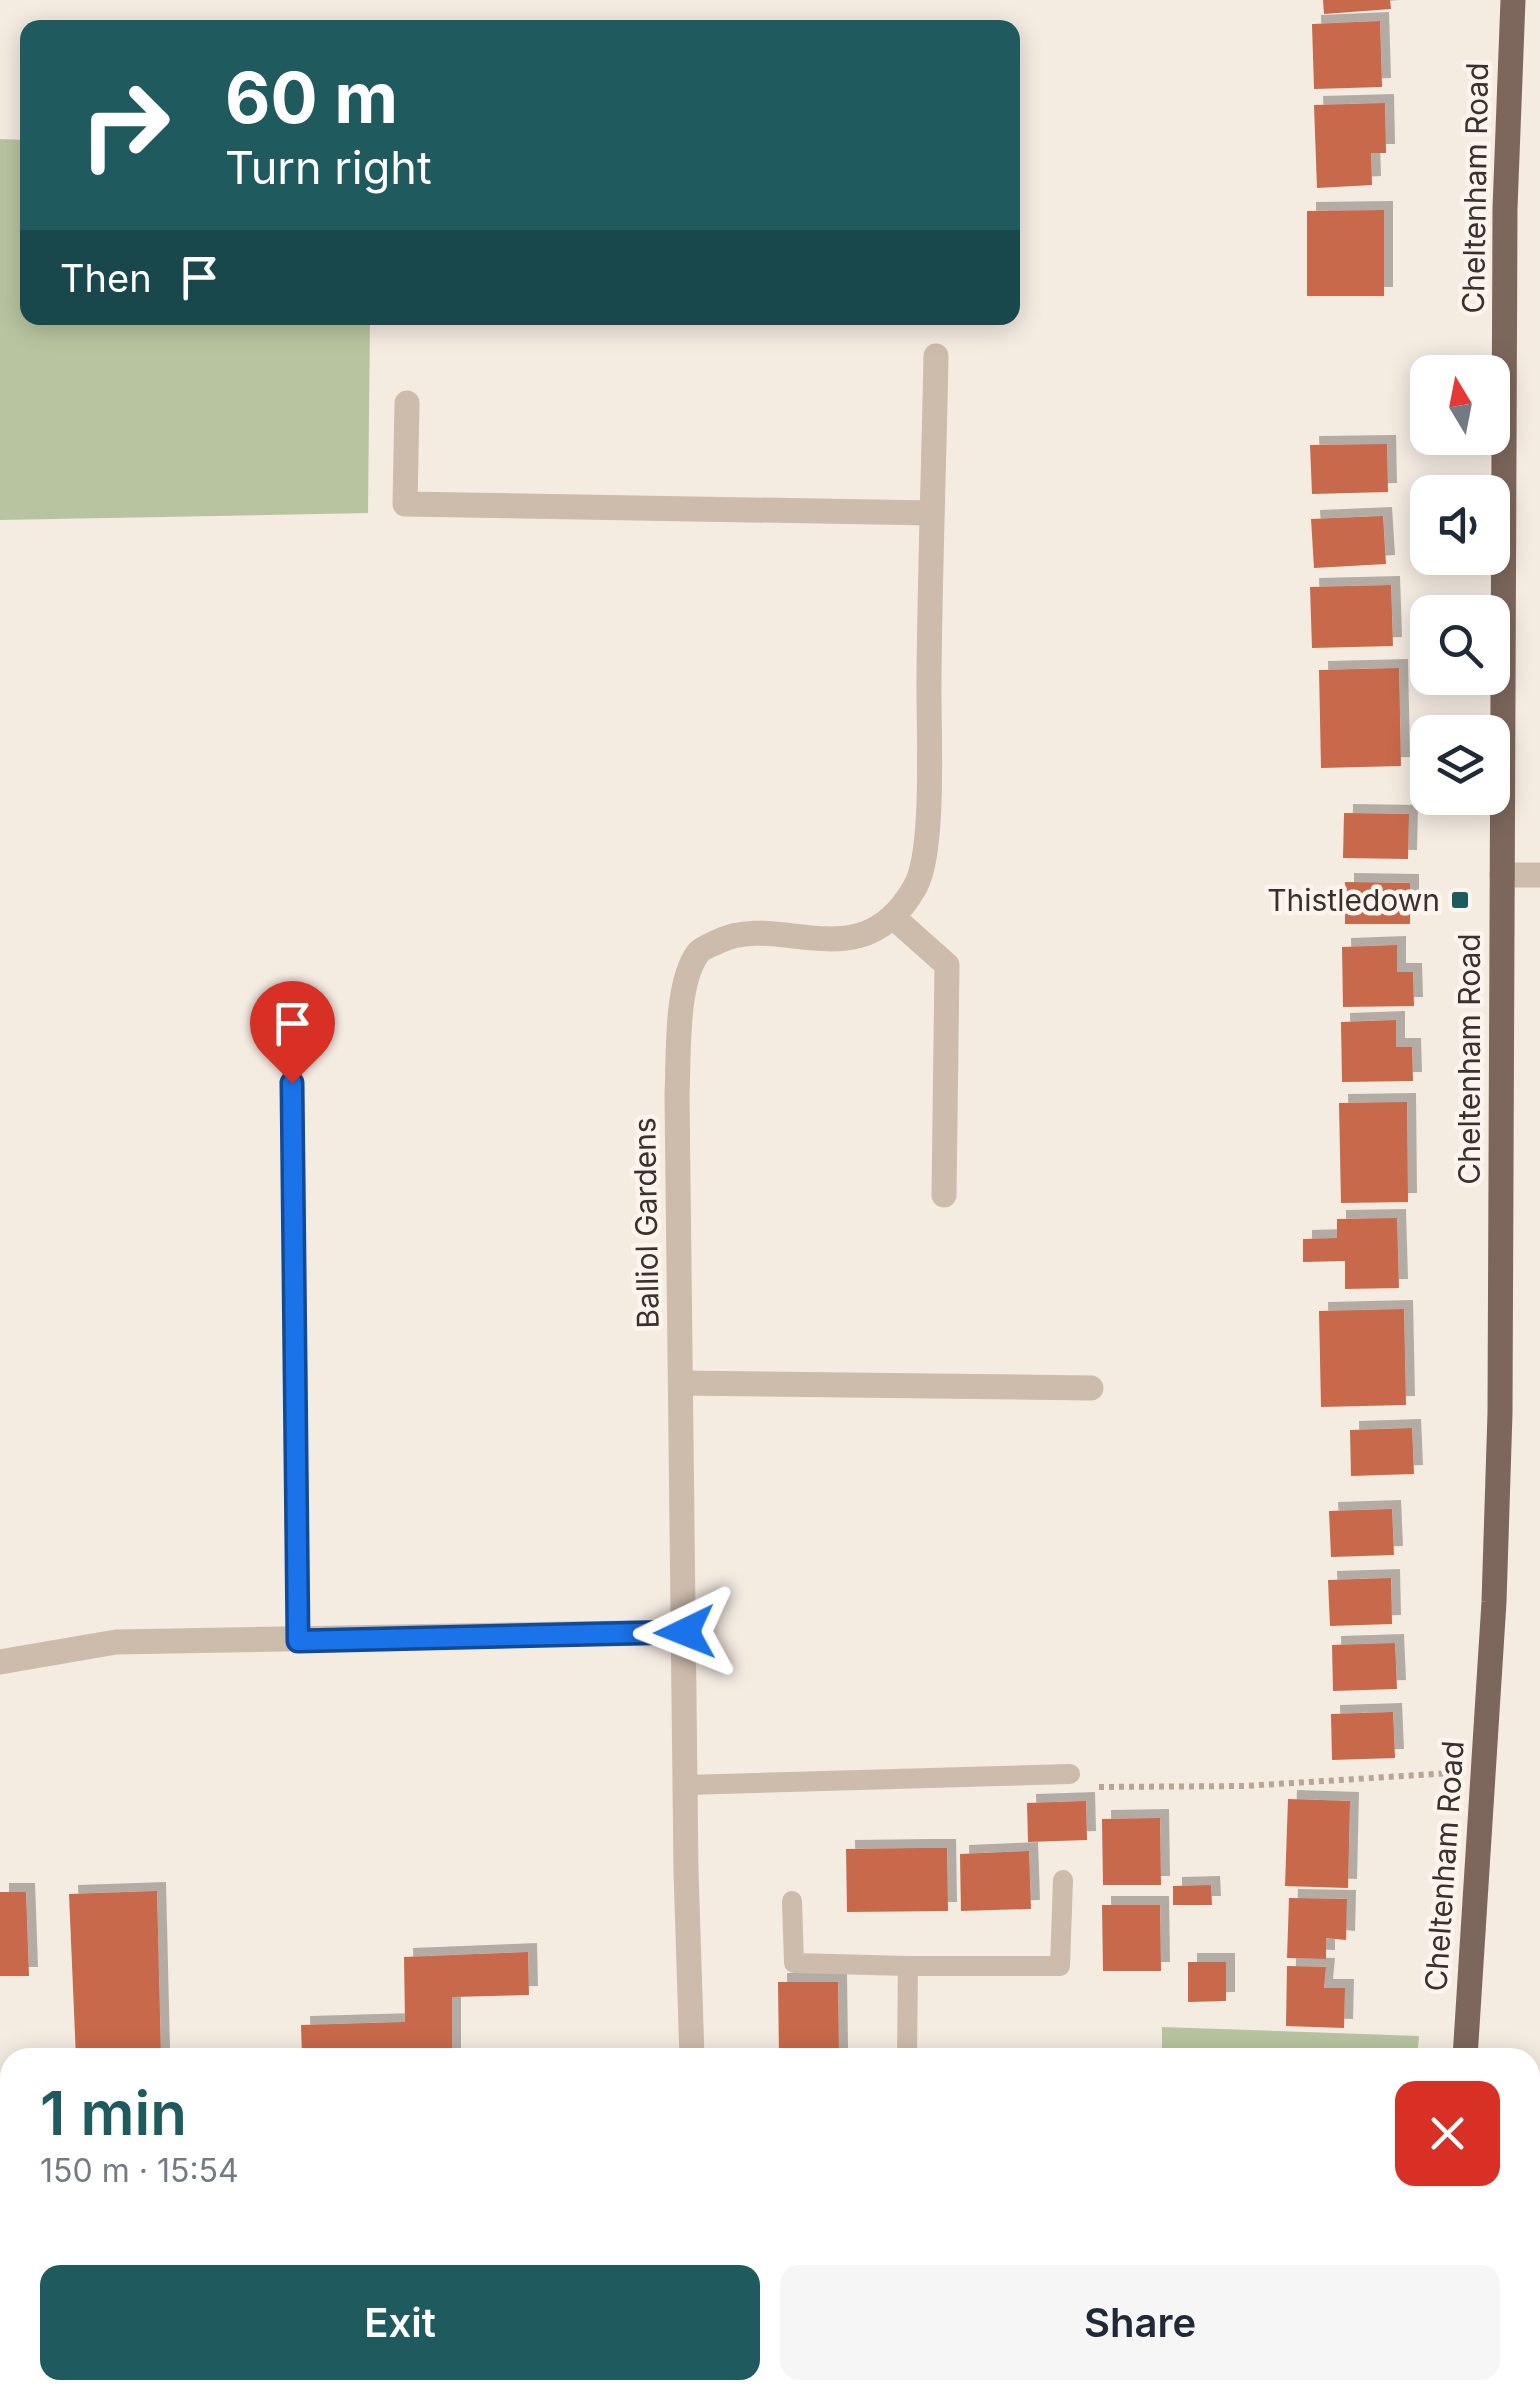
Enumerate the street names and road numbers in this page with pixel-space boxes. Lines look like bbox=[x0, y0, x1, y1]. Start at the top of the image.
street label: Cheltenham Road bbox=[1455, 62, 1495, 314]
street label: Cheltenham Road bbox=[1451, 933, 1487, 1185]
street label: Balliol Gardens bbox=[626, 1117, 666, 1329]
street label: Cheltenham Road bbox=[1417, 1739, 1471, 1993]

